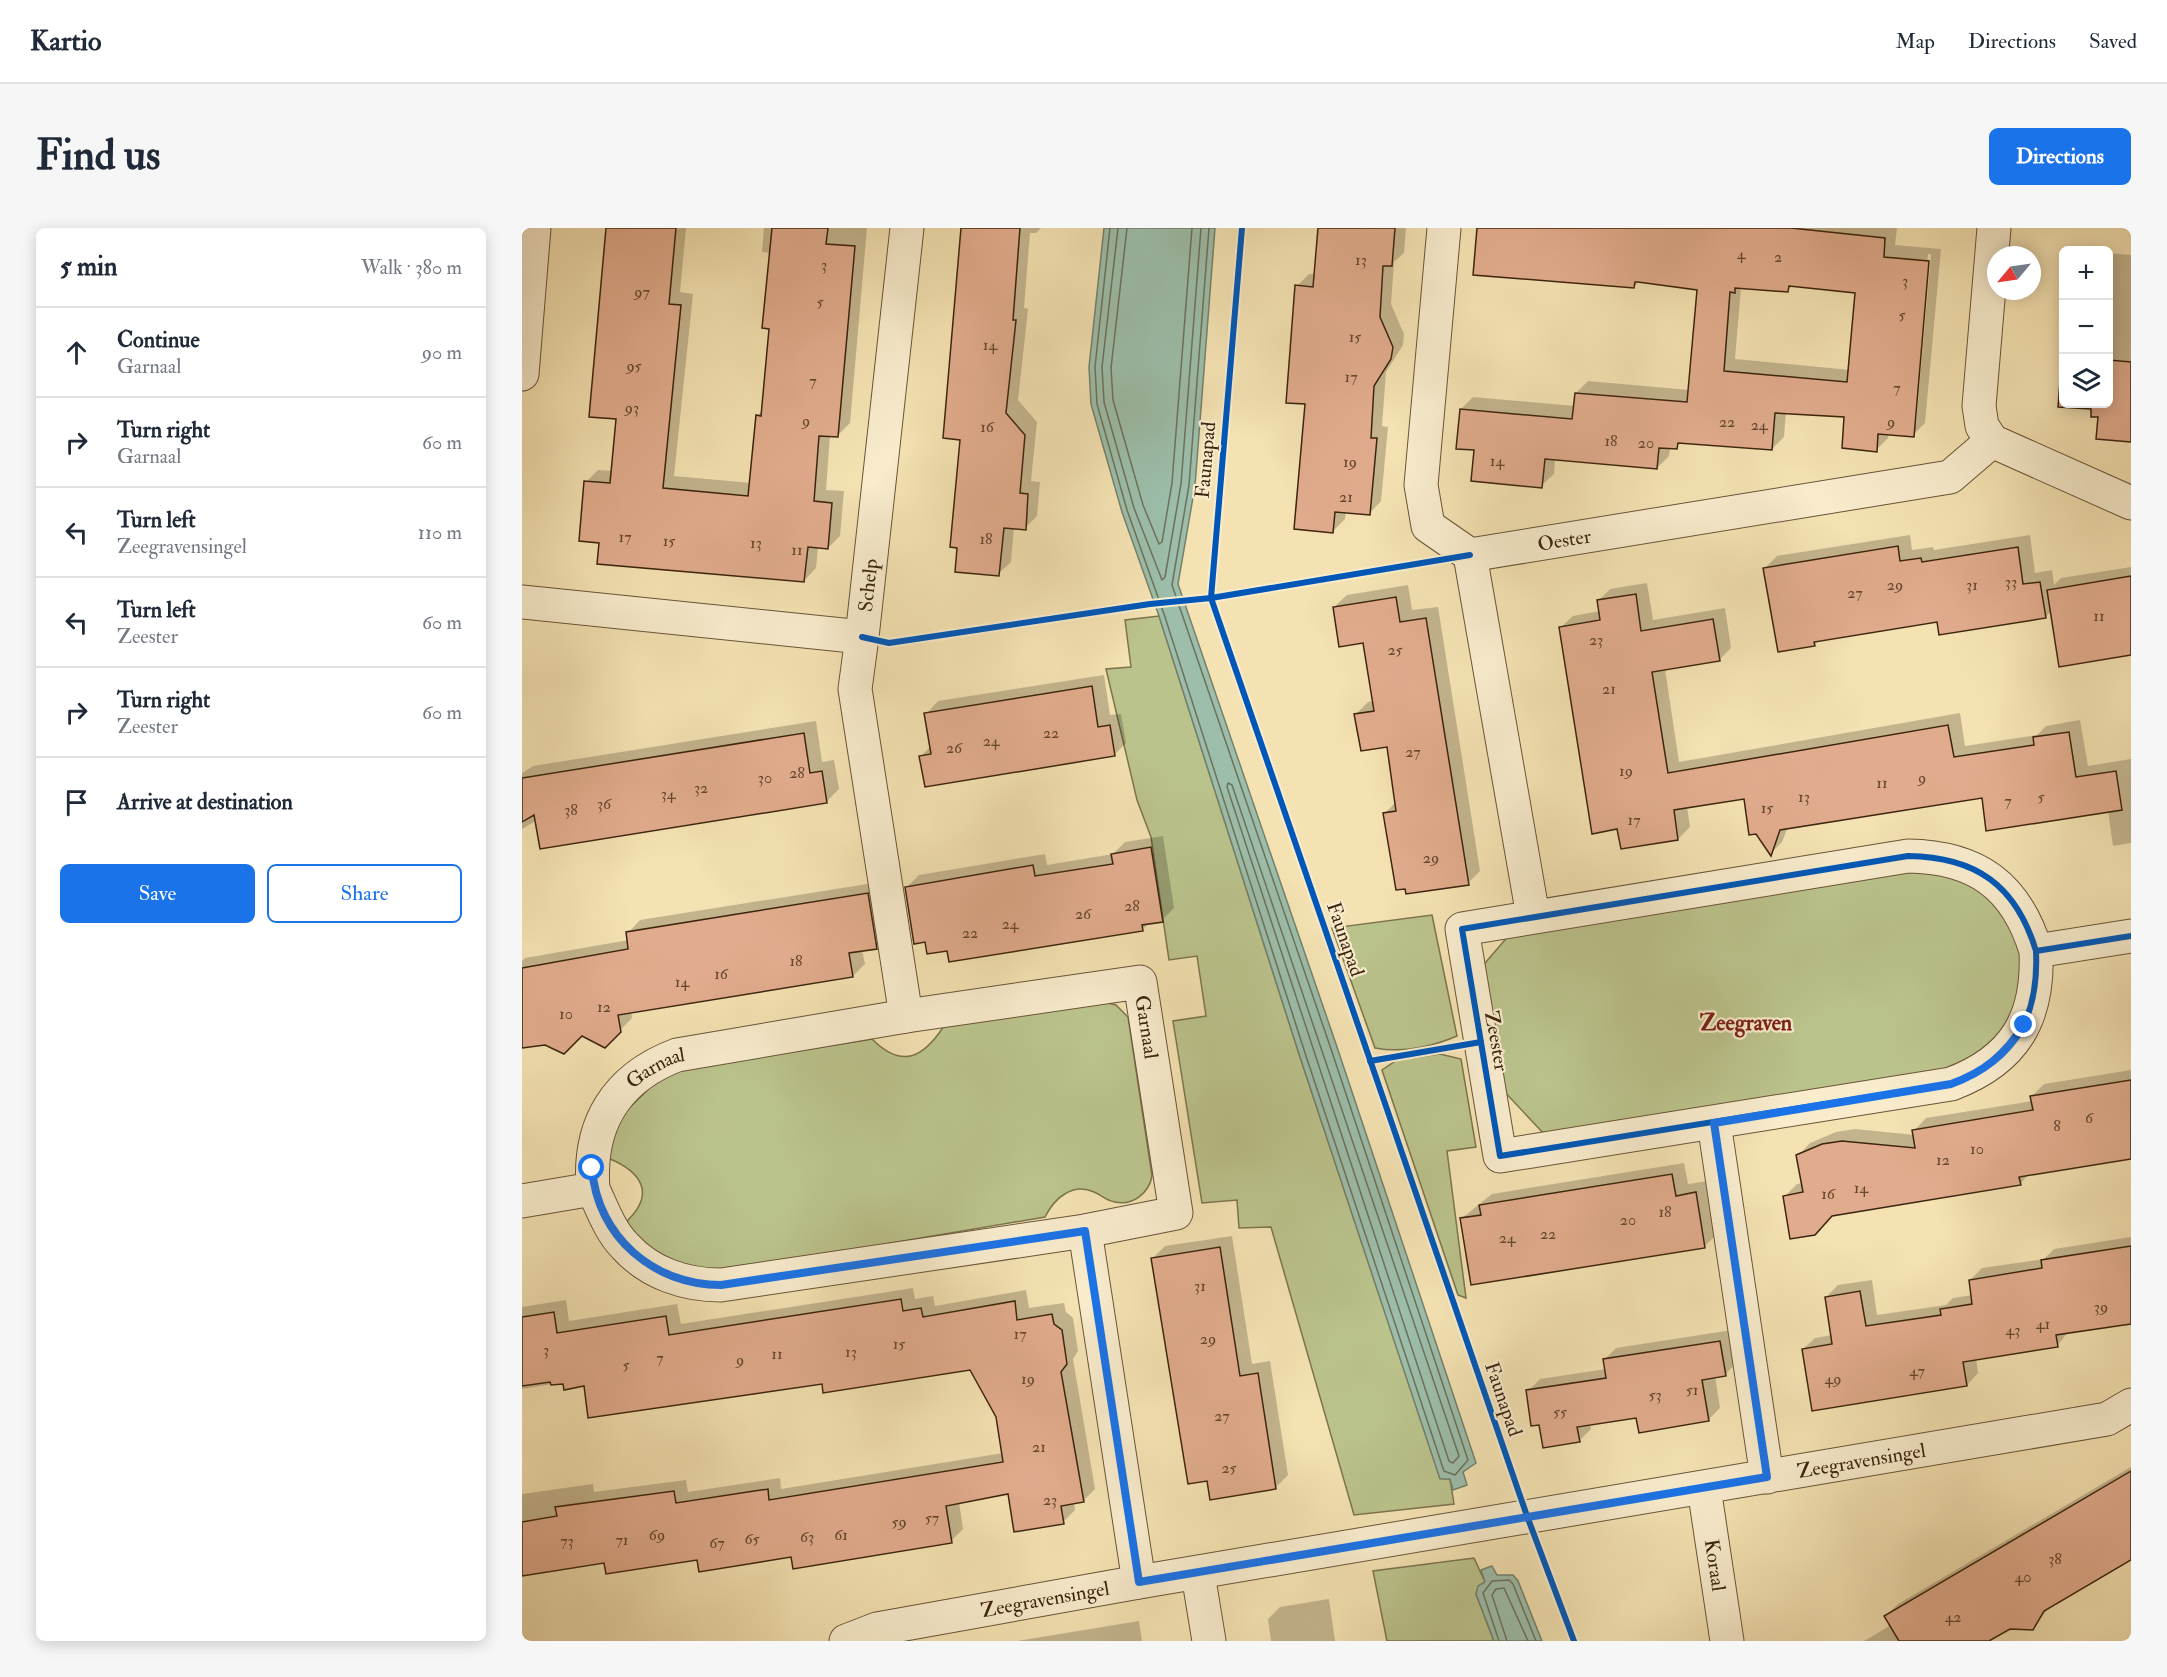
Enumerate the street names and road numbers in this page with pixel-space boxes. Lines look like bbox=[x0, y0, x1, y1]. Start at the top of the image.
street label: Faunapad bbox=[1190, 420, 1222, 500]
street label: Oester bbox=[1536, 523, 1593, 557]
street label: Schelp bbox=[853, 557, 885, 613]
street label: Faunapad bbox=[1320, 899, 1370, 980]
street label: Garnaal bbox=[1129, 993, 1164, 1061]
street label: Zeester bbox=[1479, 1009, 1514, 1074]
street label: Garnaal bbox=[621, 1042, 687, 1094]
street label: Faunapad bbox=[1478, 1359, 1528, 1440]
street label: Zeegravensingel bbox=[1795, 1438, 1928, 1484]
street label: Koraal bbox=[1699, 1537, 1731, 1593]
street label: Zeegravensingel bbox=[979, 1576, 1111, 1623]

